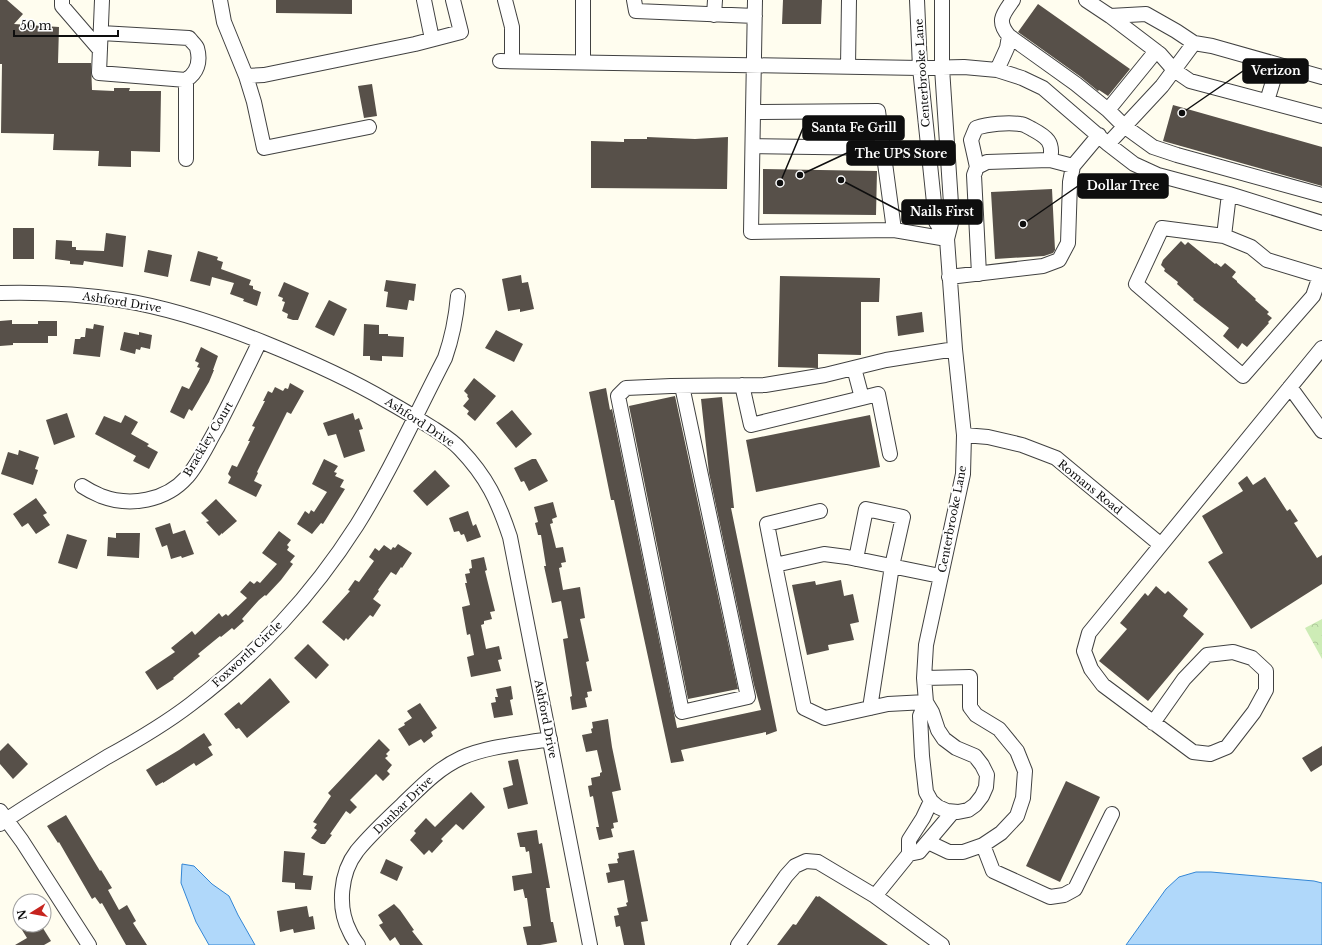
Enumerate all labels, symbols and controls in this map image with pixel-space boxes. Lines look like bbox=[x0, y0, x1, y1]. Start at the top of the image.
scale bar bbox=[14, 12, 118, 38]
text: 50 m bbox=[20, 18, 52, 33]
street label: Centerbrooke Lane bbox=[911, 18, 933, 128]
callout: Verizon bbox=[1243, 59, 1308, 83]
text: Verizon bbox=[1250, 63, 1301, 78]
callout: Santa Fe Grill bbox=[803, 116, 904, 140]
text: Santa Fe Grill bbox=[811, 120, 898, 135]
callout: The UPS Store bbox=[847, 141, 955, 165]
text: The UPS Store bbox=[855, 146, 947, 161]
callout: Dollar Tree bbox=[1078, 174, 1168, 198]
text: Dollar Tree bbox=[1087, 178, 1159, 193]
callout: Nails First bbox=[902, 200, 982, 224]
text: Nails First bbox=[910, 204, 974, 219]
street label: Ashford Drive bbox=[81, 289, 163, 315]
street label: Ashford Drive bbox=[382, 394, 457, 450]
street label: Brackley Court bbox=[180, 398, 236, 479]
street label: Romans Road bbox=[1055, 457, 1125, 518]
street label: Centerbrooke Lane bbox=[935, 464, 969, 574]
street label: Foxworth Circle bbox=[209, 618, 285, 690]
street label: Ashford Drive bbox=[531, 678, 560, 760]
street label: Dunbar Drive bbox=[370, 773, 436, 837]
north arrow bbox=[12, 893, 52, 933]
text: N bbox=[14, 908, 30, 921]

